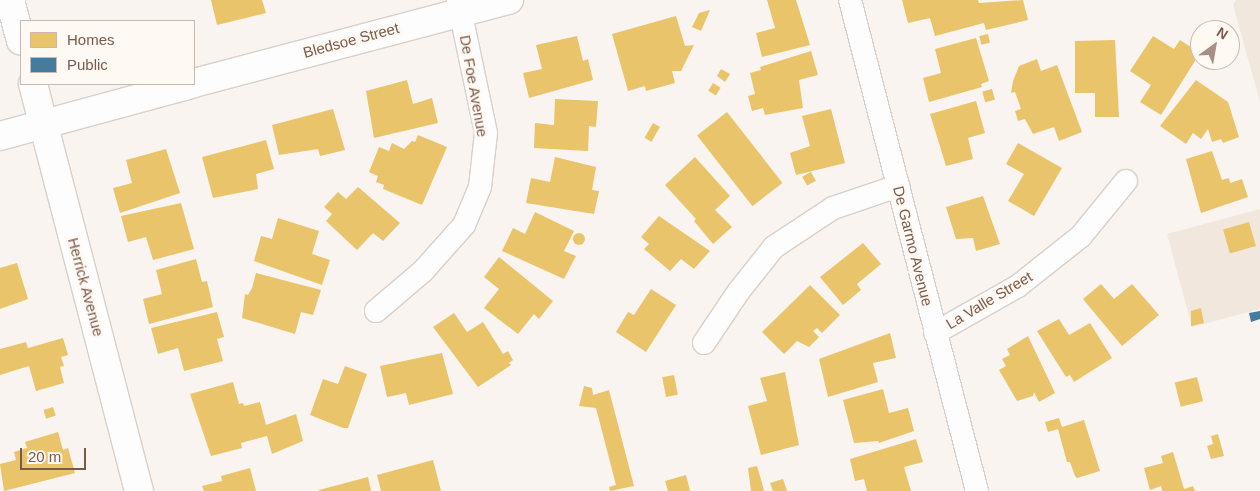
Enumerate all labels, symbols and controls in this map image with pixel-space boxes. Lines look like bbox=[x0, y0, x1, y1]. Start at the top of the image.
street label: Bledsoe Street bbox=[301, 19, 401, 61]
legend bbox=[20, 20, 195, 85]
north arrow bbox=[1190, 20, 1240, 70]
text: N bbox=[1214, 24, 1231, 43]
text: Homes bbox=[67, 31, 115, 48]
street label: De Foe Avenue bbox=[456, 33, 492, 139]
text: Public bbox=[67, 56, 108, 73]
street label: De Garmo Avenue bbox=[889, 184, 937, 308]
street label: Herrick Avenue bbox=[64, 235, 108, 339]
street label: La Valle Street bbox=[943, 267, 1035, 333]
scale bar bbox=[22, 438, 89, 470]
text: 20 m bbox=[28, 448, 61, 465]

